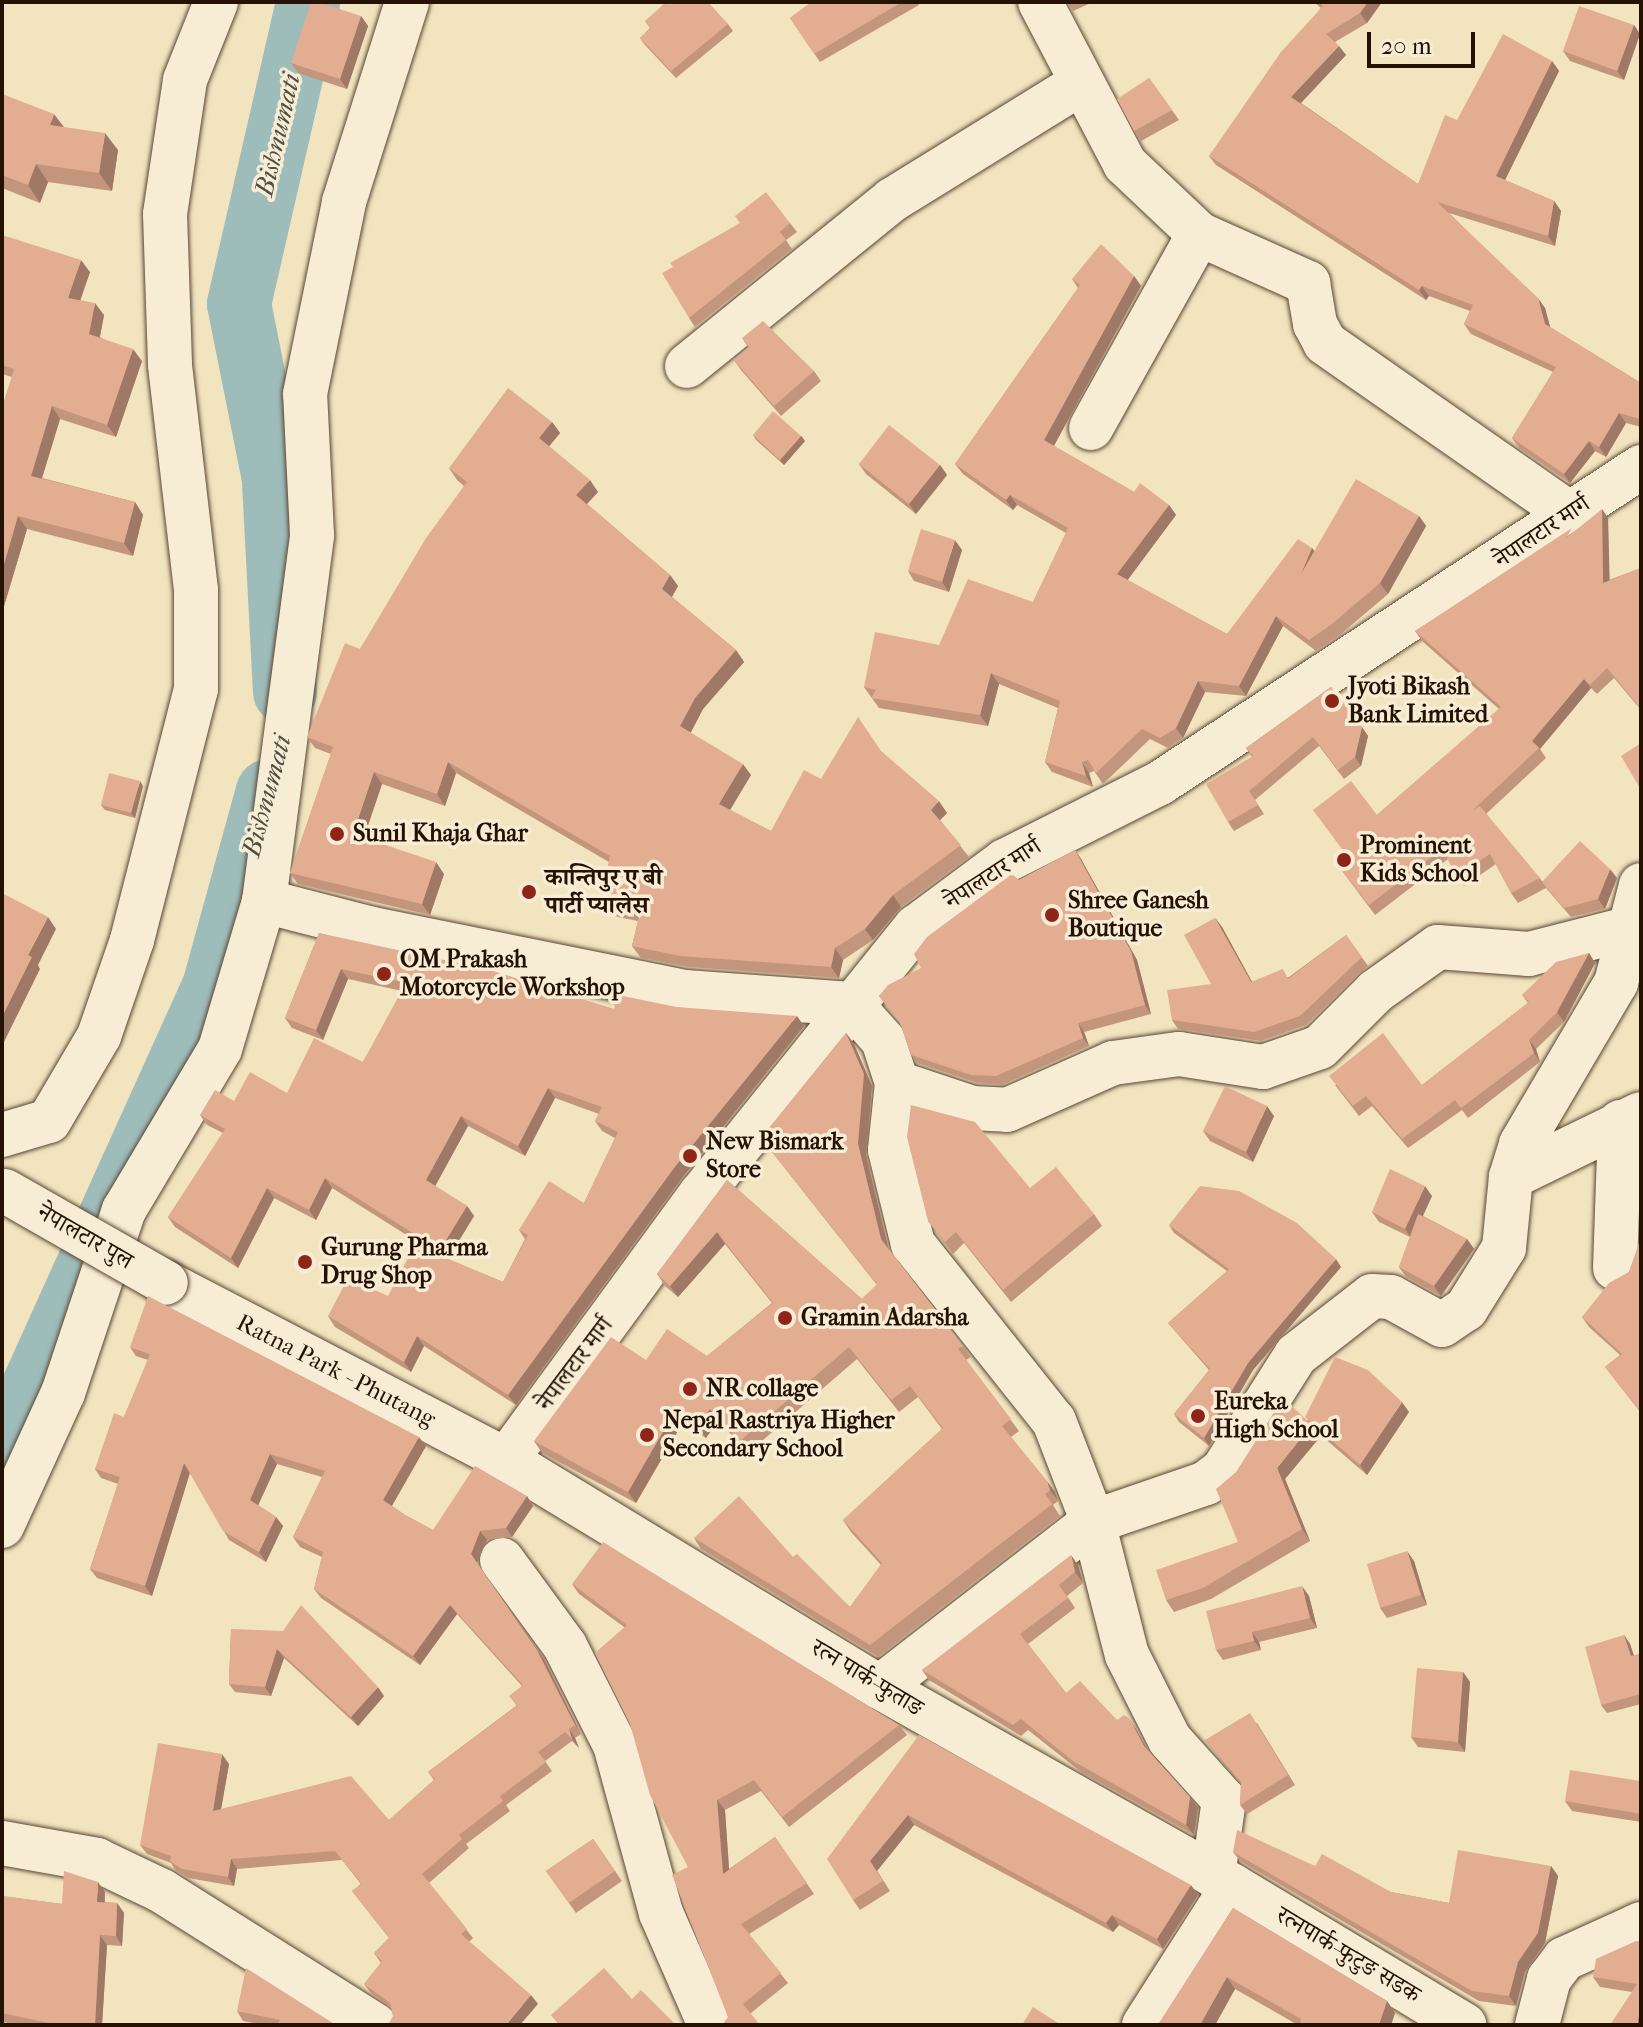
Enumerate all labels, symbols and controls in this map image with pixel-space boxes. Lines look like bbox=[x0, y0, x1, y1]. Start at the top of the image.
scale bar bbox=[1371, 16, 1479, 66]
text: 20 m bbox=[1381, 32, 1432, 60]
water label: Bishnumati bbox=[249, 71, 307, 199]
street label: नेपालटार मार्ग bbox=[1489, 490, 1595, 574]
place label: Jyoti Bikash Bank Limited bbox=[1348, 673, 1488, 729]
marker: Jyoti Bikash Bank Limited bbox=[1323, 692, 1341, 710]
water label: Bishnumati bbox=[236, 732, 298, 860]
place label: Sunil Khaja Ghar bbox=[353, 820, 528, 848]
marker: Sunil Khaja Ghar bbox=[328, 825, 346, 843]
street label: नेपालटार मार्ग bbox=[939, 832, 1047, 916]
place label: Prominent Kids School bbox=[1360, 832, 1478, 888]
marker: Prominent Kids School bbox=[1335, 851, 1353, 869]
place label: कान्तिपुर ए बी पार्टी प्यालेस bbox=[545, 864, 662, 920]
marker: कान्तिपुर ए बी पार्टी प्यालेस bbox=[520, 883, 538, 901]
place label: Shree Ganesh Boutique bbox=[1068, 887, 1209, 943]
marker: Shree Ganesh Boutique bbox=[1043, 906, 1061, 924]
place label: OM Prakash Motorcycle Workshop bbox=[400, 946, 625, 1002]
marker: OM Prakash Motorcycle Workshop bbox=[375, 965, 393, 983]
place label: New Bismark Store bbox=[706, 1128, 843, 1184]
marker: New Bismark Store bbox=[681, 1147, 699, 1165]
street label: नेपालटार पुल bbox=[32, 1198, 138, 1276]
place label: Gurung Pharma Drug Shop bbox=[321, 1234, 488, 1290]
marker: Gurung Pharma Drug Shop bbox=[296, 1253, 314, 1271]
place label: Gramin Adarsha bbox=[801, 1304, 969, 1332]
street label: Ratna Park - Phutang bbox=[232, 1308, 440, 1434]
marker: Gramin Adarsha bbox=[776, 1309, 794, 1327]
street label: नेपालटार मार्ग bbox=[531, 1312, 619, 1416]
place label: NR collage bbox=[706, 1375, 818, 1403]
marker: NR collage bbox=[681, 1380, 699, 1398]
place label: Eureka High School bbox=[1214, 1388, 1338, 1444]
place label: Nepal Rastriya Higher Secondary School bbox=[663, 1407, 895, 1463]
marker: Eureka High School bbox=[1189, 1407, 1207, 1425]
marker: Nepal Rastriya Higher Secondary School bbox=[638, 1426, 656, 1444]
street label: रत्न पार्क-फुताङ bbox=[806, 1633, 928, 1723]
street label: रत्नपार्क-फुटुङ सडक bbox=[1271, 1901, 1425, 2009]

